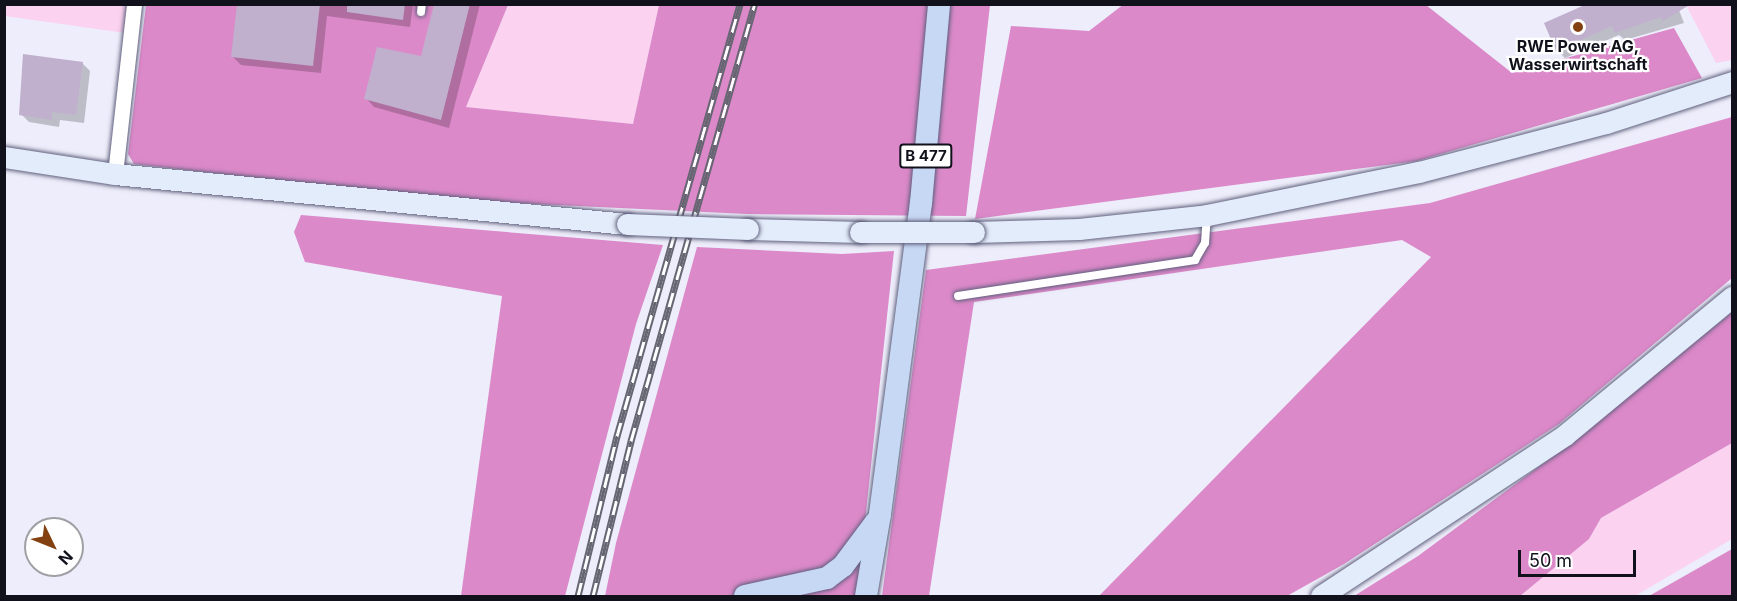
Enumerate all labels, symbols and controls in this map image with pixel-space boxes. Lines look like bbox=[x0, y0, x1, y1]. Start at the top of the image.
marker: RWE Power AG, Wasserwirtschaft bbox=[1571, 20, 1585, 34]
place label: RWE Power AG, Wasserwirtschaft bbox=[1509, 36, 1647, 74]
road number: B 477 bbox=[899, 144, 953, 168]
north arrow bbox=[24, 517, 84, 577]
scale bar bbox=[1521, 538, 1640, 576]
text: N bbox=[54, 547, 77, 569]
text: 50 m bbox=[1529, 550, 1572, 571]

